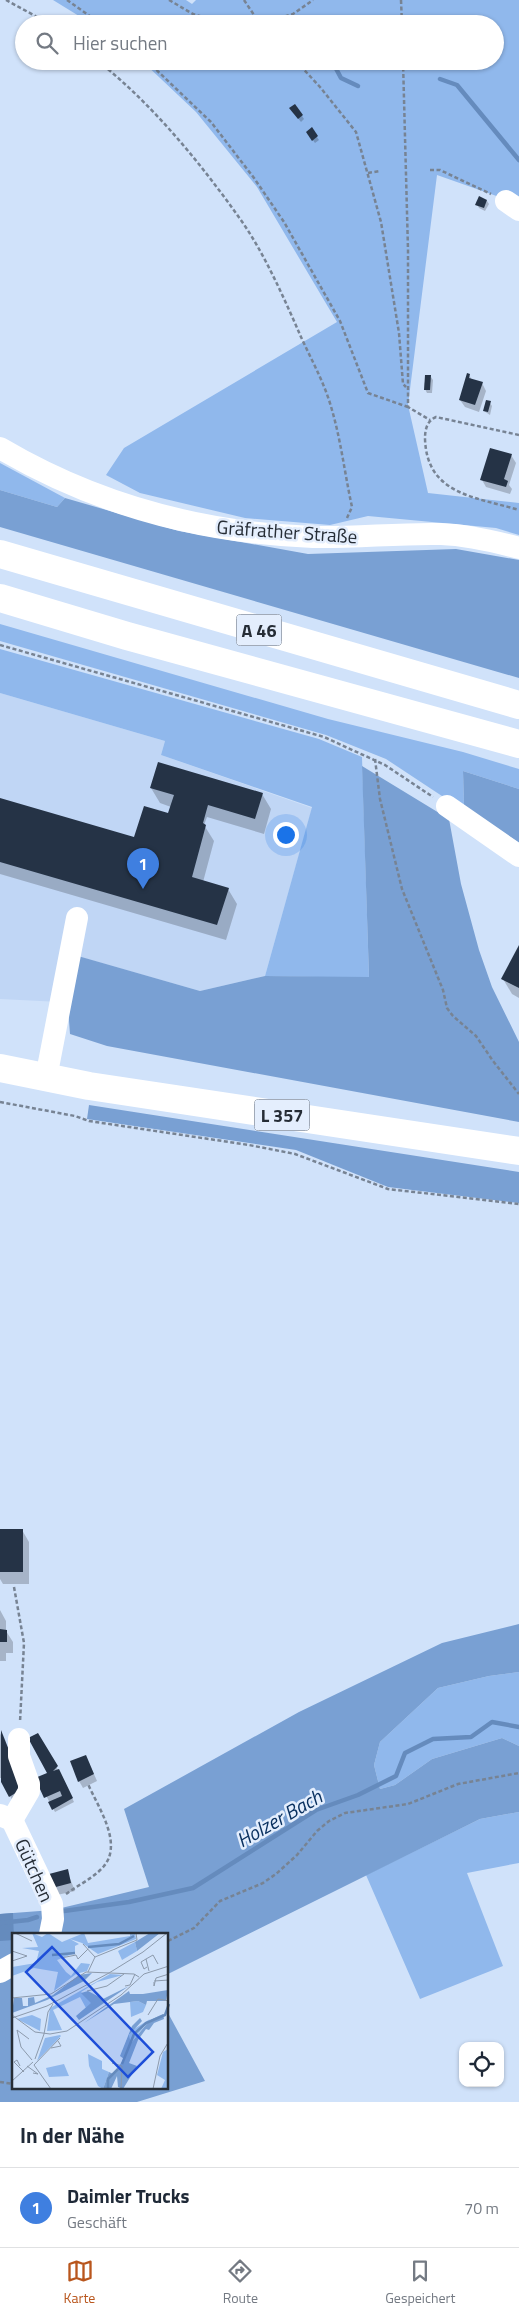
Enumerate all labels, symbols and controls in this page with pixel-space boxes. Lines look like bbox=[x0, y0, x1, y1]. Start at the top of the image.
search box bbox=[15, 15, 504, 70]
text: Hier suchen bbox=[73, 28, 168, 57]
icon: search bbox=[33, 29, 61, 57]
street label: Gräfrather Straße bbox=[216, 512, 358, 550]
road number: A 46 bbox=[236, 614, 282, 646]
your location bbox=[273, 822, 299, 848]
pin: 1 bbox=[127, 848, 159, 889]
road number: L 357 bbox=[254, 1100, 310, 1130]
water label: Holzer Bach bbox=[230, 1780, 329, 1855]
street label: Gütchen bbox=[8, 1834, 62, 1906]
inset map bbox=[12, 1933, 169, 2090]
map controls bbox=[459, 2042, 504, 2087]
button: locate bbox=[459, 2042, 504, 2087]
text: In der Nähe bbox=[20, 2119, 125, 2151]
text: Daimler Trucks bbox=[67, 2181, 190, 2210]
text: 1 bbox=[32, 2196, 40, 2220]
text: 70 m bbox=[464, 2196, 499, 2220]
text: Geschäft bbox=[67, 2210, 127, 2234]
tab: Karte bbox=[64, 2257, 95, 2308]
tab: Route bbox=[223, 2257, 258, 2308]
tab: Gespeichert bbox=[385, 2257, 455, 2308]

